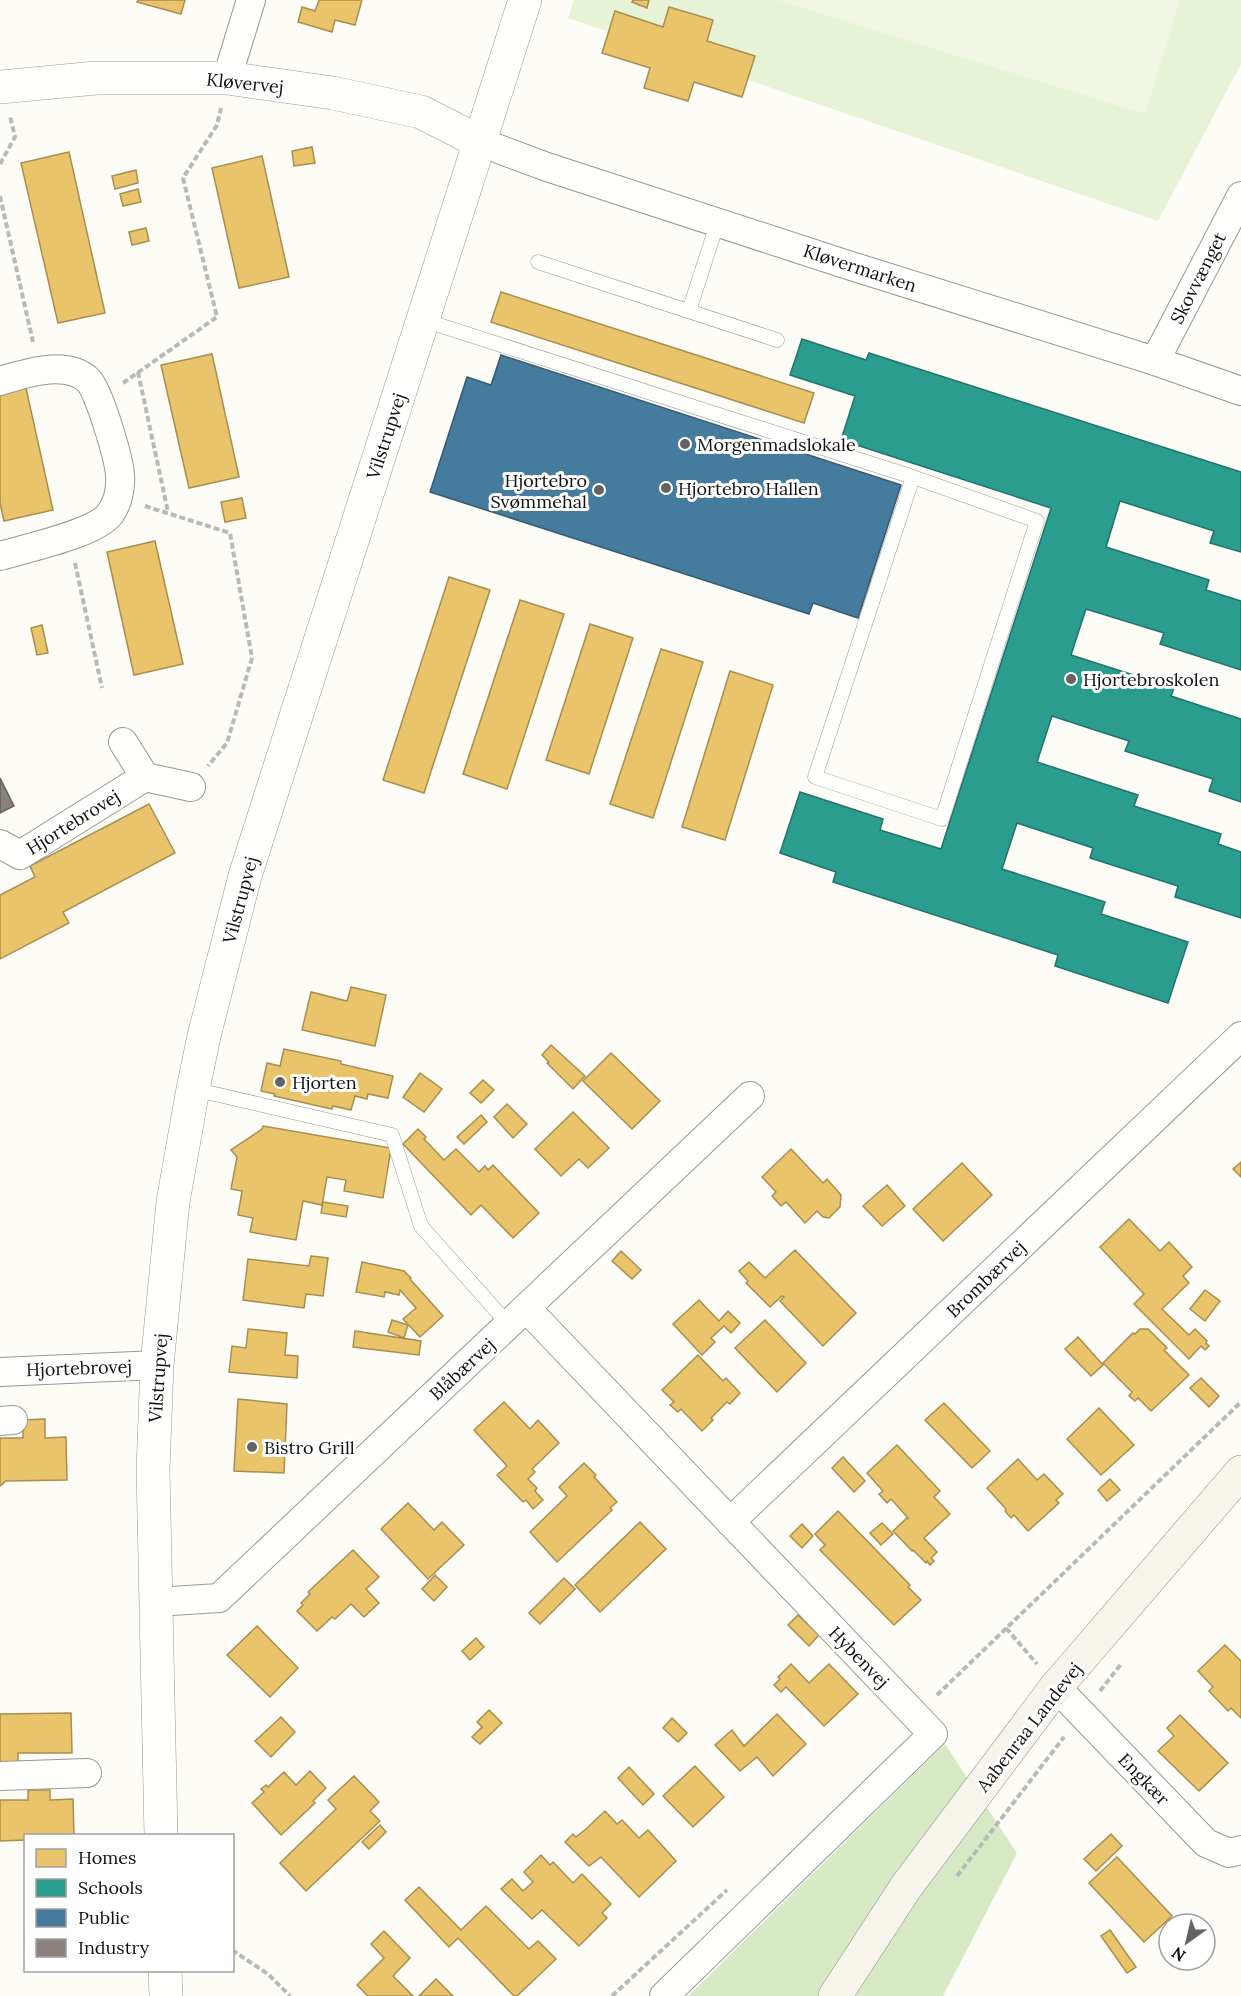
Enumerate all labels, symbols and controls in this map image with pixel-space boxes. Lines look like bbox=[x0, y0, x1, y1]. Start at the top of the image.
street label: Kløvervej bbox=[205, 67, 285, 99]
street label: Skovvænget bbox=[1165, 228, 1231, 328]
street label: Kløvermarken bbox=[801, 239, 919, 297]
street label: Vilstrupvej bbox=[361, 390, 411, 483]
place label: Morgenmadslokale bbox=[697, 433, 856, 456]
marker: Morgenmadslokale bbox=[678, 437, 692, 451]
place label: Hjortebro Svømmehal bbox=[490, 469, 587, 513]
place label: Hjortebro Hallen bbox=[678, 477, 819, 500]
marker: Hjortebro Hallen bbox=[659, 481, 673, 495]
marker: Hjortebro Svømmehal bbox=[592, 483, 606, 497]
place label: Hjortebroskolen bbox=[1083, 668, 1219, 691]
marker: Hjortebroskolen bbox=[1064, 672, 1078, 686]
street label: Hjortebrovej bbox=[22, 784, 124, 860]
street label: Vilstrupvej bbox=[217, 854, 263, 947]
place label: Hjorten bbox=[292, 1071, 357, 1094]
marker: Hjorten bbox=[273, 1075, 287, 1089]
street label: Brombærvej bbox=[942, 1236, 1030, 1322]
street label: Vilstrupvej bbox=[143, 1333, 173, 1424]
street label: Blåbærvej bbox=[425, 1333, 499, 1405]
street label: Hjortebrovej bbox=[26, 1355, 132, 1381]
place label: Bistro Grill bbox=[264, 1436, 355, 1459]
marker: Bistro Grill bbox=[245, 1440, 259, 1454]
street label: Hybenvej bbox=[824, 1621, 894, 1693]
street label: Aabenraa Landevej bbox=[971, 1658, 1087, 1797]
street label: Engkær bbox=[1114, 1748, 1175, 1810]
legend bbox=[24, 1834, 234, 1972]
text: Homes bbox=[78, 1846, 136, 1869]
text: Schools bbox=[78, 1876, 143, 1899]
text: Public bbox=[78, 1906, 130, 1929]
north arrow bbox=[1157, 1912, 1217, 1972]
text: Industry bbox=[78, 1936, 150, 1959]
text: N bbox=[1168, 1943, 1189, 1966]

